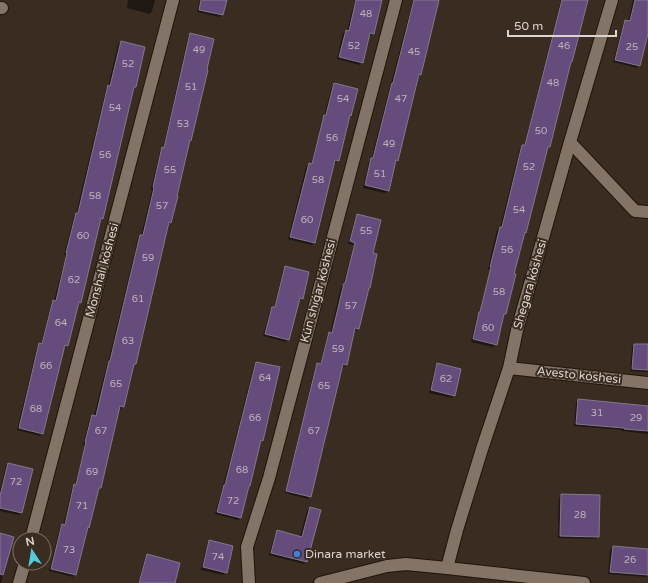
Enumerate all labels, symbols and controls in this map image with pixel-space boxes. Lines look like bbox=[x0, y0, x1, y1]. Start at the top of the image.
house number: 48 bbox=[360, 8, 372, 20]
scale bar bbox=[508, 12, 616, 38]
text: 50 m bbox=[514, 19, 543, 33]
house number: 52 bbox=[348, 40, 360, 52]
house number: 46 bbox=[558, 40, 570, 52]
house number: 25 bbox=[626, 41, 638, 53]
house number: 49 bbox=[193, 44, 205, 56]
house number: 45 bbox=[408, 46, 420, 58]
house number: 52 bbox=[122, 58, 134, 70]
house number: 48 bbox=[547, 77, 559, 89]
house number: 51 bbox=[185, 81, 197, 93]
house number: 54 bbox=[337, 93, 349, 105]
house number: 47 bbox=[395, 93, 407, 105]
house number: 54 bbox=[109, 102, 121, 114]
house number: 53 bbox=[177, 118, 189, 130]
house number: 50 bbox=[535, 125, 547, 137]
house number: 56 bbox=[326, 132, 338, 144]
house number: 49 bbox=[383, 138, 395, 150]
house number: 56 bbox=[99, 149, 111, 161]
house number: 52 bbox=[523, 161, 535, 173]
house number: 55 bbox=[164, 164, 176, 176]
house number: 51 bbox=[374, 168, 386, 180]
house number: 58 bbox=[312, 174, 324, 186]
house number: 58 bbox=[89, 190, 101, 202]
house number: 57 bbox=[156, 200, 168, 212]
house number: 54 bbox=[513, 204, 525, 216]
house number: 60 bbox=[301, 214, 313, 226]
street label: Monshalı kóshesi bbox=[83, 221, 121, 319]
house number: 55 bbox=[360, 225, 372, 237]
house number: 60 bbox=[77, 230, 89, 242]
street label: Kún shıǵar kóshesi bbox=[297, 238, 339, 344]
street label: Shegara kóshesi bbox=[511, 238, 549, 330]
house number: 56 bbox=[501, 244, 513, 256]
house number: 59 bbox=[142, 252, 154, 264]
house number: 62 bbox=[68, 274, 80, 286]
house number: 58 bbox=[493, 286, 505, 298]
house number: 61 bbox=[132, 293, 144, 305]
house number: 57 bbox=[345, 300, 357, 312]
house number: 64 bbox=[55, 317, 67, 329]
house number: 60 bbox=[482, 322, 494, 334]
house number: 63 bbox=[122, 335, 134, 347]
house number: 59 bbox=[332, 343, 344, 355]
house number: 66 bbox=[40, 360, 52, 372]
street label: Avesto kóshesi bbox=[536, 364, 622, 386]
house number: 64 bbox=[259, 372, 271, 384]
house number: 62 bbox=[440, 373, 452, 385]
house number: 65 bbox=[110, 378, 122, 390]
house number: 65 bbox=[318, 380, 330, 392]
house number: 68 bbox=[30, 403, 42, 415]
house number: 31 bbox=[591, 407, 603, 419]
house number: 66 bbox=[249, 412, 261, 424]
house number: 29 bbox=[630, 412, 642, 424]
house number: 67 bbox=[95, 425, 107, 437]
house number: 67 bbox=[308, 425, 320, 437]
house number: 68 bbox=[236, 464, 248, 476]
house number: 69 bbox=[86, 466, 98, 478]
house number: 72 bbox=[10, 476, 22, 488]
house number: 72 bbox=[227, 495, 239, 507]
house number: 71 bbox=[76, 500, 88, 512]
house number: 28 bbox=[574, 509, 586, 521]
north arrow bbox=[12, 531, 52, 571]
text: N bbox=[24, 534, 36, 549]
house number: 73 bbox=[63, 544, 75, 556]
place label: Dinara market bbox=[305, 547, 386, 561]
marker: Dinara market bbox=[292, 549, 302, 559]
house number: 74 bbox=[212, 551, 224, 563]
house number: 26 bbox=[624, 554, 636, 566]

